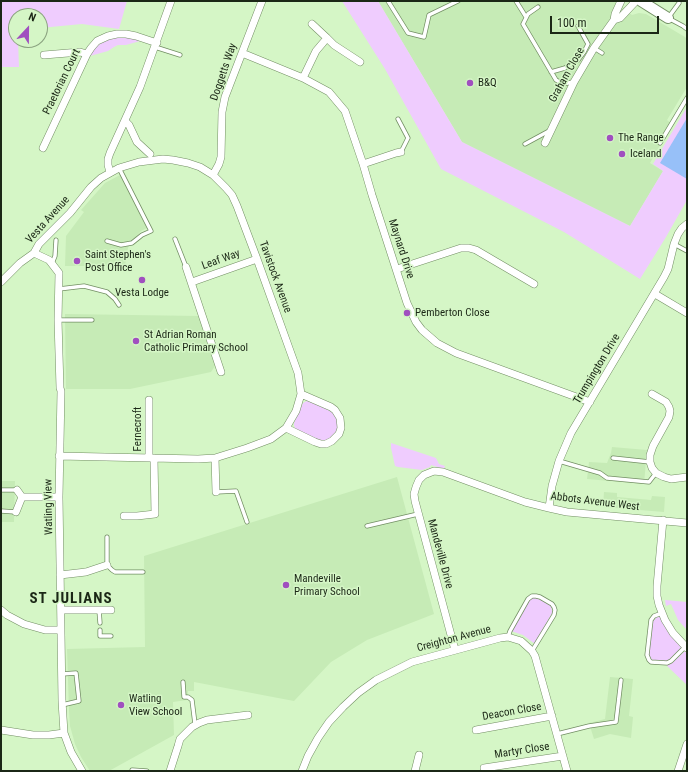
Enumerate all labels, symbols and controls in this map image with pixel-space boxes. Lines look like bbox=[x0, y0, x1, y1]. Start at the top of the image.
north arrow bbox=[8, 8, 48, 48]
scale bar bbox=[552, 8, 661, 34]
text: N bbox=[27, 10, 38, 25]
text: 100 m bbox=[557, 16, 587, 30]
street label: Doggetts Way bbox=[208, 42, 240, 102]
street label: Graham Close bbox=[547, 45, 587, 105]
street label: Praetorian Court bbox=[40, 47, 84, 117]
place label: B&Q bbox=[478, 76, 497, 90]
marker: B&Q bbox=[465, 78, 475, 88]
place label: The Range bbox=[618, 131, 664, 145]
marker: The Range bbox=[605, 133, 615, 143]
place label: Iceland bbox=[630, 147, 662, 161]
marker: Iceland bbox=[617, 149, 627, 159]
street label: Vesta Avenue bbox=[23, 194, 73, 246]
street label: Maynard Drive bbox=[385, 218, 417, 280]
street label: Tavistock Avenue bbox=[256, 239, 294, 315]
street label: Leaf Way bbox=[200, 247, 242, 273]
place label: Saint Stephen's Post Office bbox=[85, 248, 151, 274]
marker: Saint Stephen's Post Office bbox=[72, 256, 82, 266]
marker: Vesta Lodge bbox=[137, 275, 147, 285]
place label: Vesta Lodge bbox=[115, 286, 169, 300]
place label: Pemberton Close bbox=[415, 306, 490, 320]
marker: Pemberton Close bbox=[402, 308, 412, 318]
place label: St Adrian Roman Catholic Primary School bbox=[144, 328, 248, 354]
street label: Trumpington Drive bbox=[571, 332, 623, 406]
marker: St Adrian Roman Catholic Primary School bbox=[131, 336, 141, 346]
street label: Fernecroft bbox=[131, 407, 145, 451]
street label: Watling View bbox=[42, 479, 56, 535]
street label: Abbots Avenue West bbox=[550, 490, 640, 514]
street label: Mandeville Drive bbox=[424, 518, 456, 590]
place label: Mandeville Primary School bbox=[294, 572, 360, 598]
marker: Mandeville Primary School bbox=[281, 580, 291, 590]
district label: ST JULIANS bbox=[29, 590, 113, 608]
street label: Creighton Avenue bbox=[416, 623, 492, 655]
place label: Watling View School bbox=[129, 692, 182, 718]
marker: Watling View School bbox=[116, 700, 126, 710]
street label: Deacon Close bbox=[481, 700, 543, 724]
street label: Martyr Close bbox=[494, 740, 550, 762]

